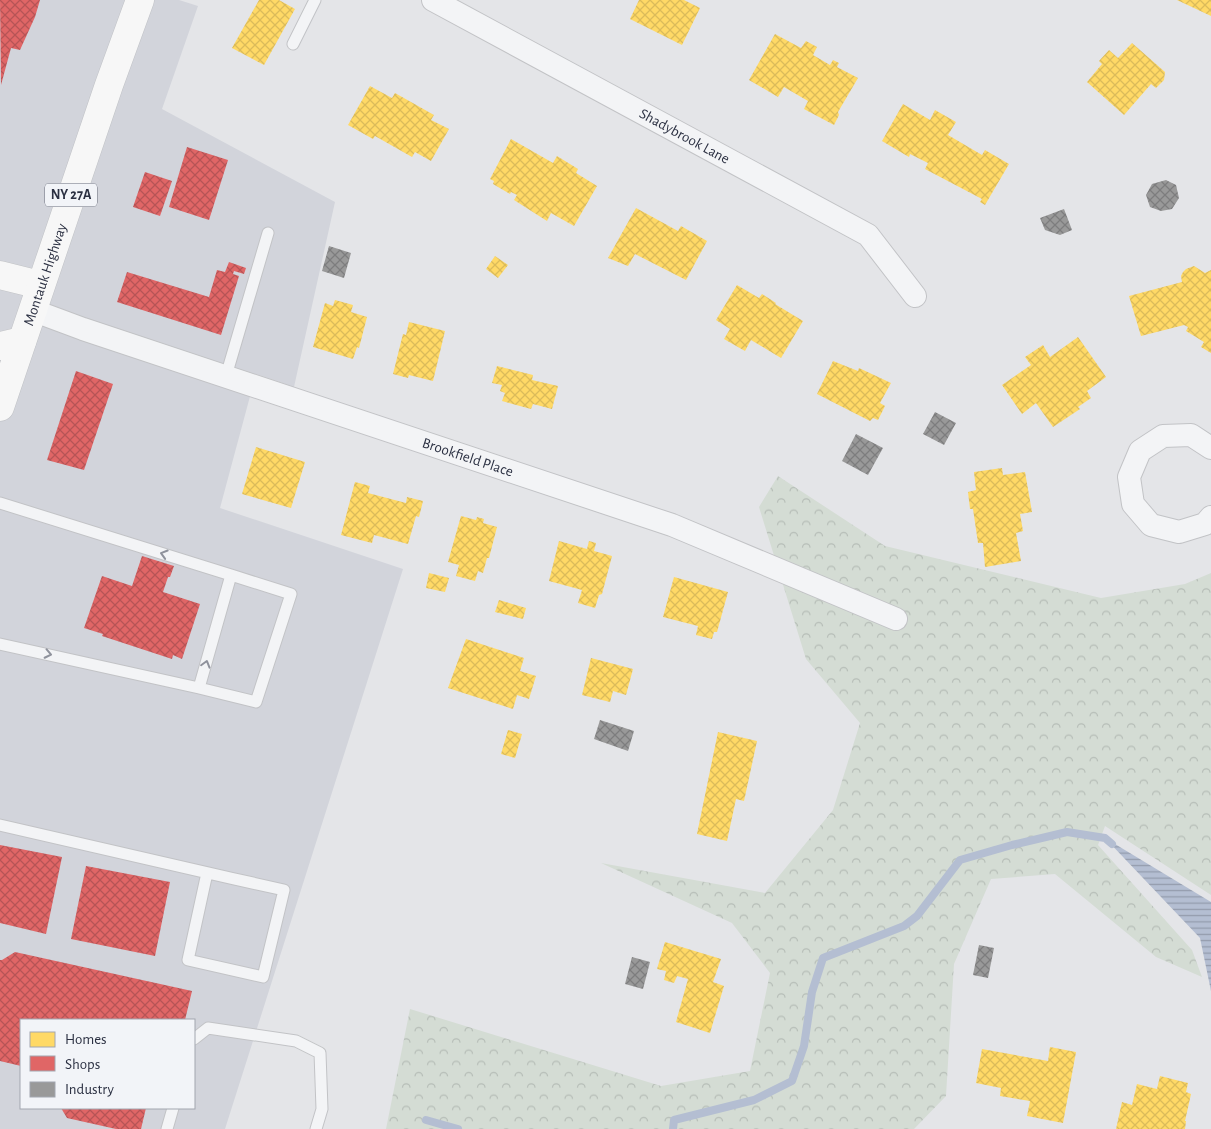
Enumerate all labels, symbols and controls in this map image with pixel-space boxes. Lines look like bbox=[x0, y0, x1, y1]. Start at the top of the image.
street label: Shadybrook Lane bbox=[637, 106, 732, 166]
road number: NY 27A bbox=[45, 184, 97, 206]
street label: Montauk Highway bbox=[21, 221, 69, 327]
street label: Brookfield Place bbox=[421, 435, 515, 479]
one-way arrow bbox=[160, 550, 169, 560]
one-way arrow bbox=[43, 648, 52, 659]
one-way arrow bbox=[200, 659, 211, 668]
legend bbox=[20, 1019, 195, 1109]
text: Homes bbox=[65, 1032, 107, 1047]
text: Shops bbox=[65, 1057, 100, 1072]
text: Industry bbox=[65, 1082, 114, 1097]

